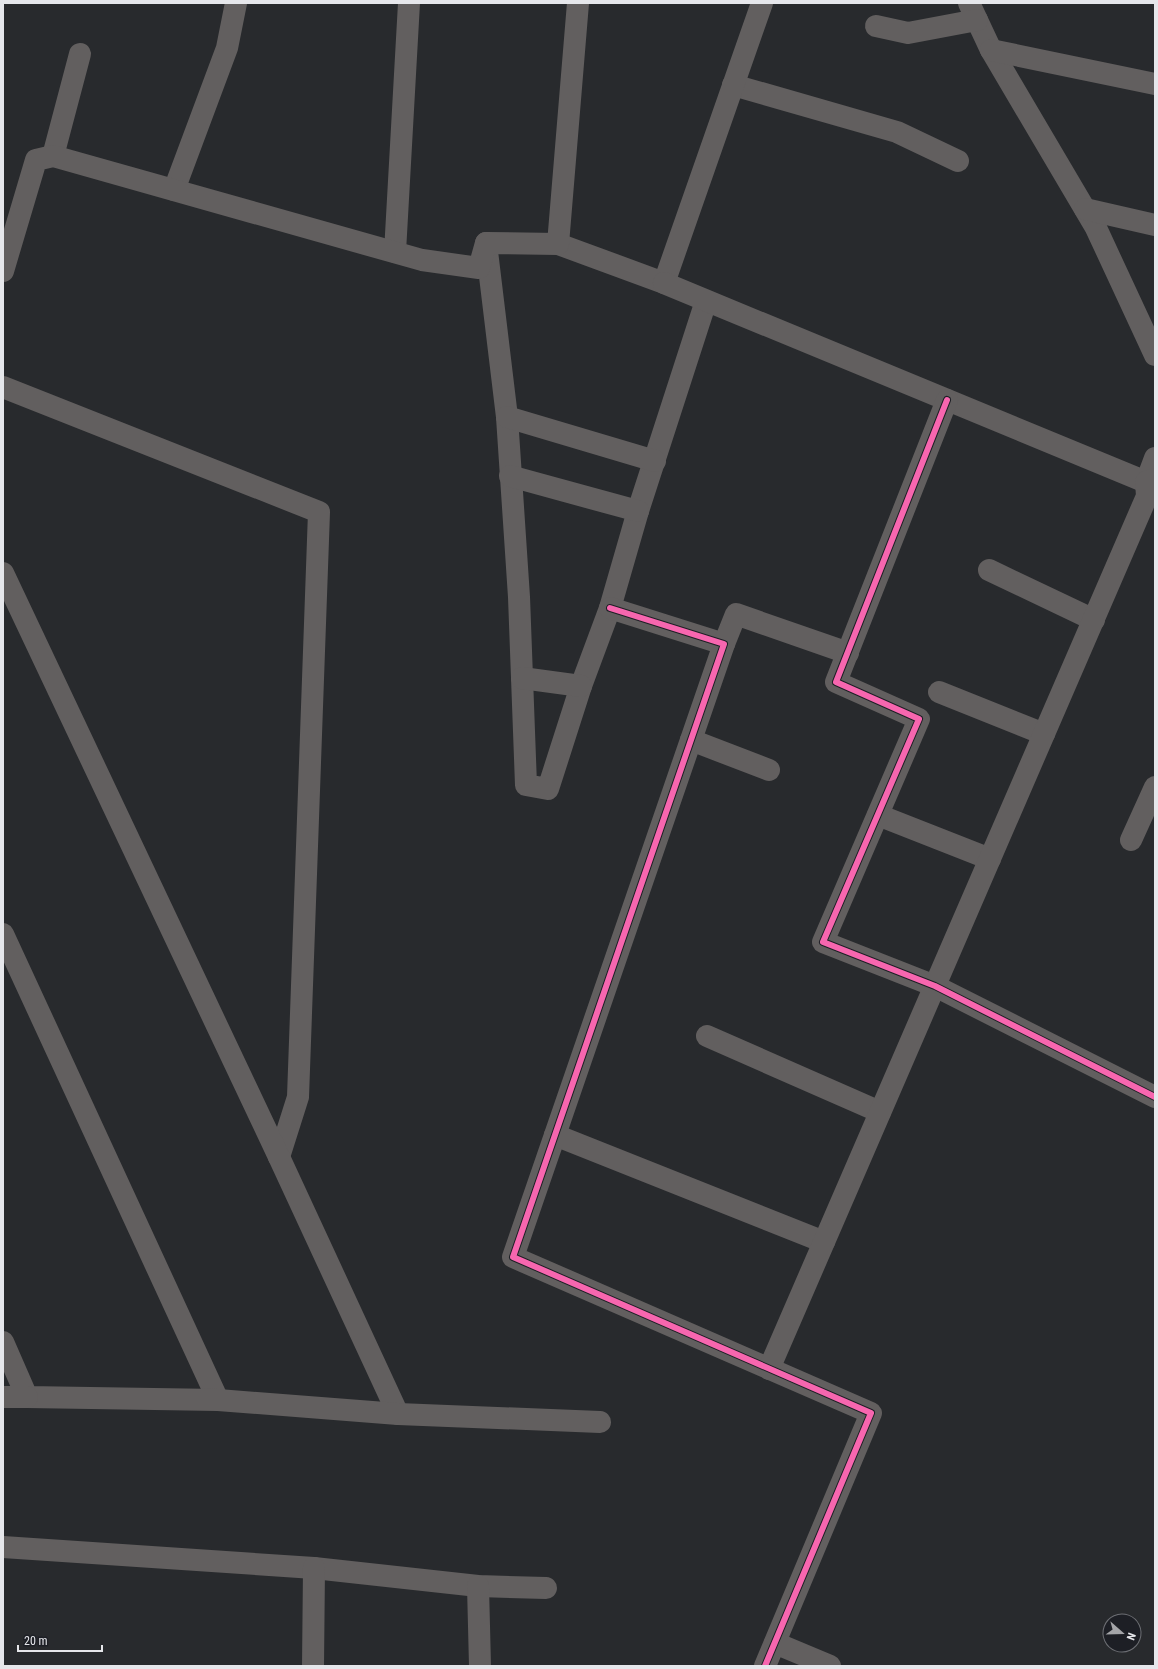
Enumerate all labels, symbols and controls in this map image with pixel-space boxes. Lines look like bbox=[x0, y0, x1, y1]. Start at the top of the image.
north arrow bbox=[1102, 1613, 1142, 1653]
scale bar bbox=[18, 1627, 102, 1653]
text: N bbox=[1124, 1631, 1138, 1642]
text: 20 m bbox=[24, 1634, 48, 1648]

